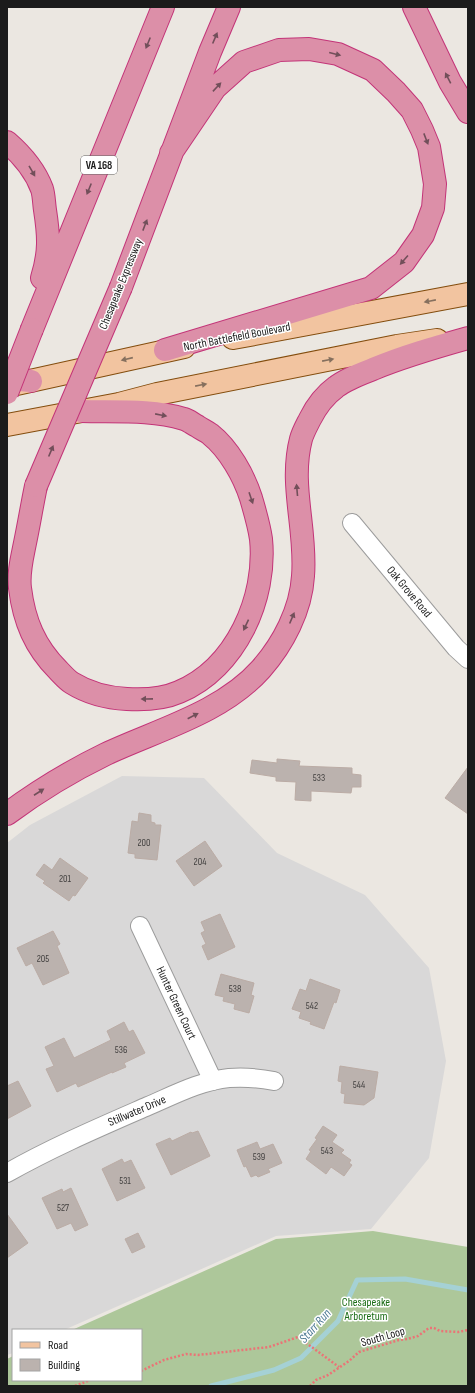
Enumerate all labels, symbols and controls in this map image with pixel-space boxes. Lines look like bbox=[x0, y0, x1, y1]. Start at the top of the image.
one-way arrow bbox=[213, 32, 219, 44]
one-way arrow bbox=[145, 38, 151, 50]
one-way arrow bbox=[329, 51, 341, 57]
one-way arrow bbox=[445, 72, 451, 84]
one-way arrow bbox=[213, 81, 222, 92]
one-way arrow bbox=[424, 134, 430, 146]
road number: VA 168 bbox=[81, 156, 117, 174]
one-way arrow bbox=[29, 166, 36, 177]
one-way arrow bbox=[85, 184, 91, 196]
one-way arrow bbox=[142, 218, 148, 230]
street label: Chesapeake Expressway bbox=[96, 236, 146, 332]
one-way arrow bbox=[400, 255, 409, 265]
one-way arrow bbox=[424, 298, 436, 304]
street label: North Battlefield Boulevard bbox=[182, 319, 292, 355]
one-way arrow bbox=[121, 356, 133, 362]
one-way arrow bbox=[322, 356, 334, 362]
one-way arrow bbox=[195, 382, 207, 388]
one-way arrow bbox=[155, 412, 168, 418]
one-way arrow bbox=[49, 444, 55, 456]
one-way arrow bbox=[293, 484, 300, 496]
one-way arrow bbox=[248, 493, 254, 505]
street label: Oak Grove Road bbox=[383, 563, 435, 621]
one-way arrow bbox=[290, 611, 296, 623]
one-way arrow bbox=[243, 619, 249, 630]
one-way arrow bbox=[140, 696, 153, 702]
one-way arrow bbox=[187, 713, 199, 719]
house number: 533 bbox=[313, 772, 325, 784]
one-way arrow bbox=[34, 788, 44, 796]
house number: 200 bbox=[137, 837, 151, 849]
house number: 204 bbox=[194, 856, 206, 868]
house number: 201 bbox=[59, 873, 72, 885]
house number: 205 bbox=[37, 953, 49, 965]
street label: Hunter Green Court bbox=[153, 964, 200, 1042]
house number: 538 bbox=[229, 983, 241, 995]
house number: 542 bbox=[306, 1000, 318, 1012]
house number: 536 bbox=[115, 1044, 127, 1056]
house number: 544 bbox=[353, 1079, 365, 1091]
street label: Stillwater Drive bbox=[106, 1092, 168, 1130]
house number: 543 bbox=[321, 1145, 333, 1157]
house number: 539 bbox=[253, 1151, 265, 1163]
house number: 531 bbox=[119, 1175, 131, 1187]
house number: 527 bbox=[57, 1202, 69, 1214]
park label: Chesapeake Arboretum bbox=[342, 1295, 390, 1324]
water label: Starr Run bbox=[295, 1305, 335, 1346]
street label: South Loop bbox=[359, 1324, 407, 1350]
legend bbox=[12, 1329, 142, 1381]
text: Road bbox=[48, 1338, 68, 1353]
text: Building bbox=[48, 1358, 80, 1373]

